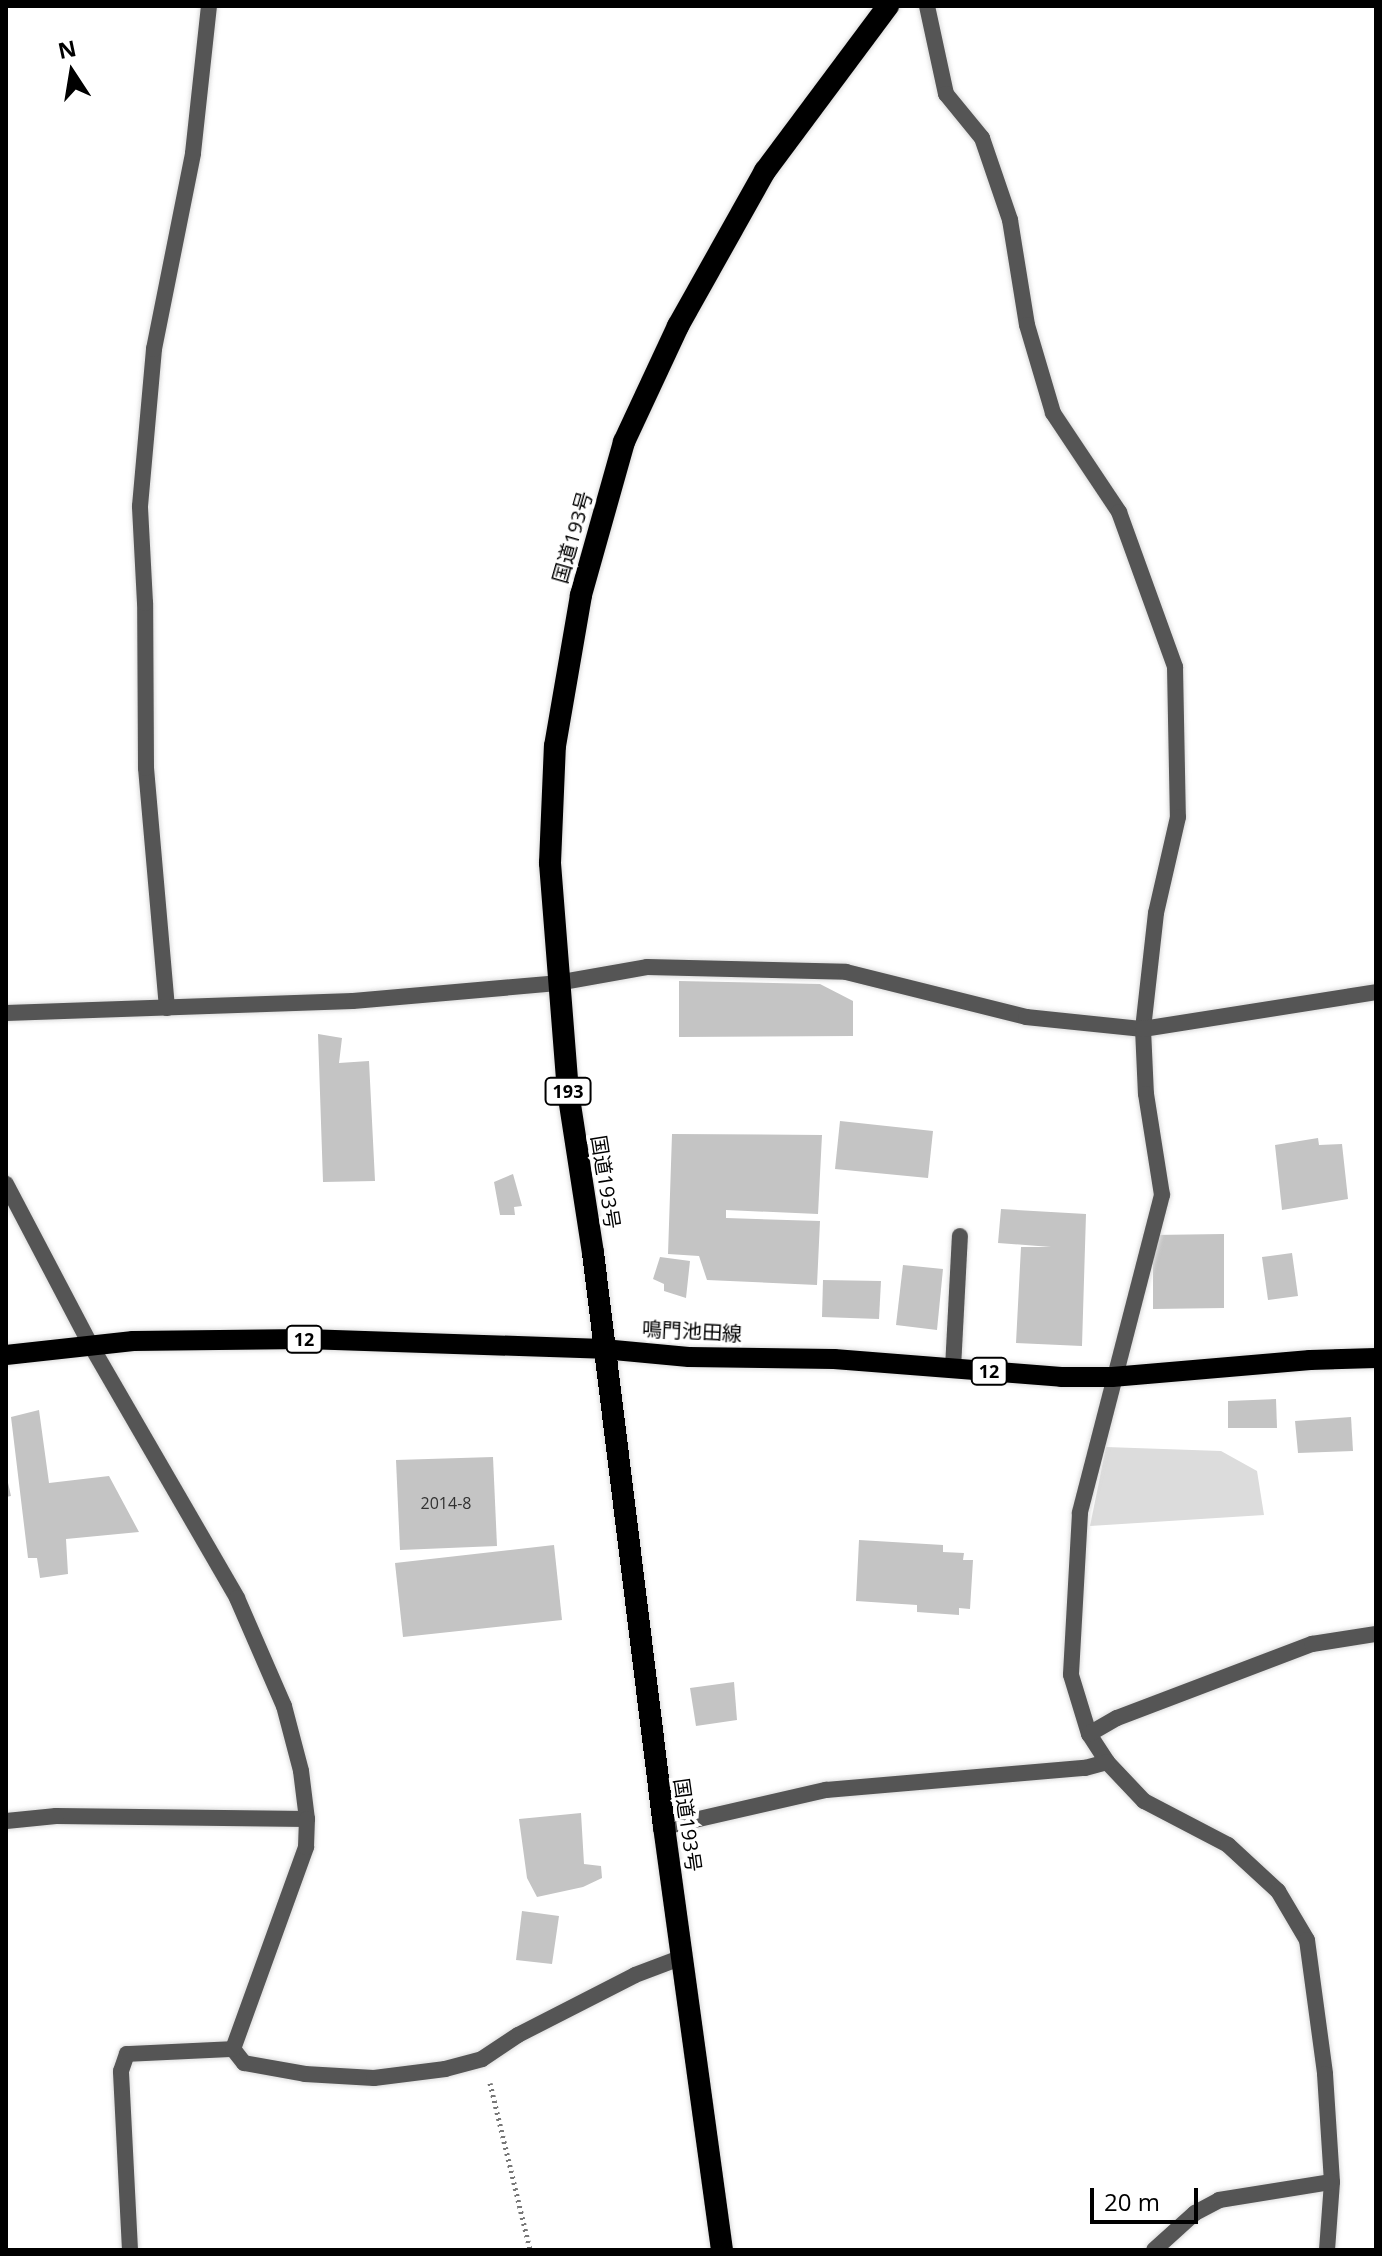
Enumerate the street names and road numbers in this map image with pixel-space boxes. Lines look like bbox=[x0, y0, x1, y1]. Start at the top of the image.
street label: 国道193号 bbox=[547, 488, 597, 586]
road number: 193 bbox=[544, 1077, 592, 1105]
street label: 国道193号 bbox=[587, 1134, 625, 1230]
street label: 鳴門池田線 bbox=[641, 1316, 743, 1346]
road number: 12 bbox=[284, 1325, 324, 1353]
road number: 12 bbox=[969, 1357, 1009, 1385]
street label: 国道193号 bbox=[670, 1777, 706, 1873]

